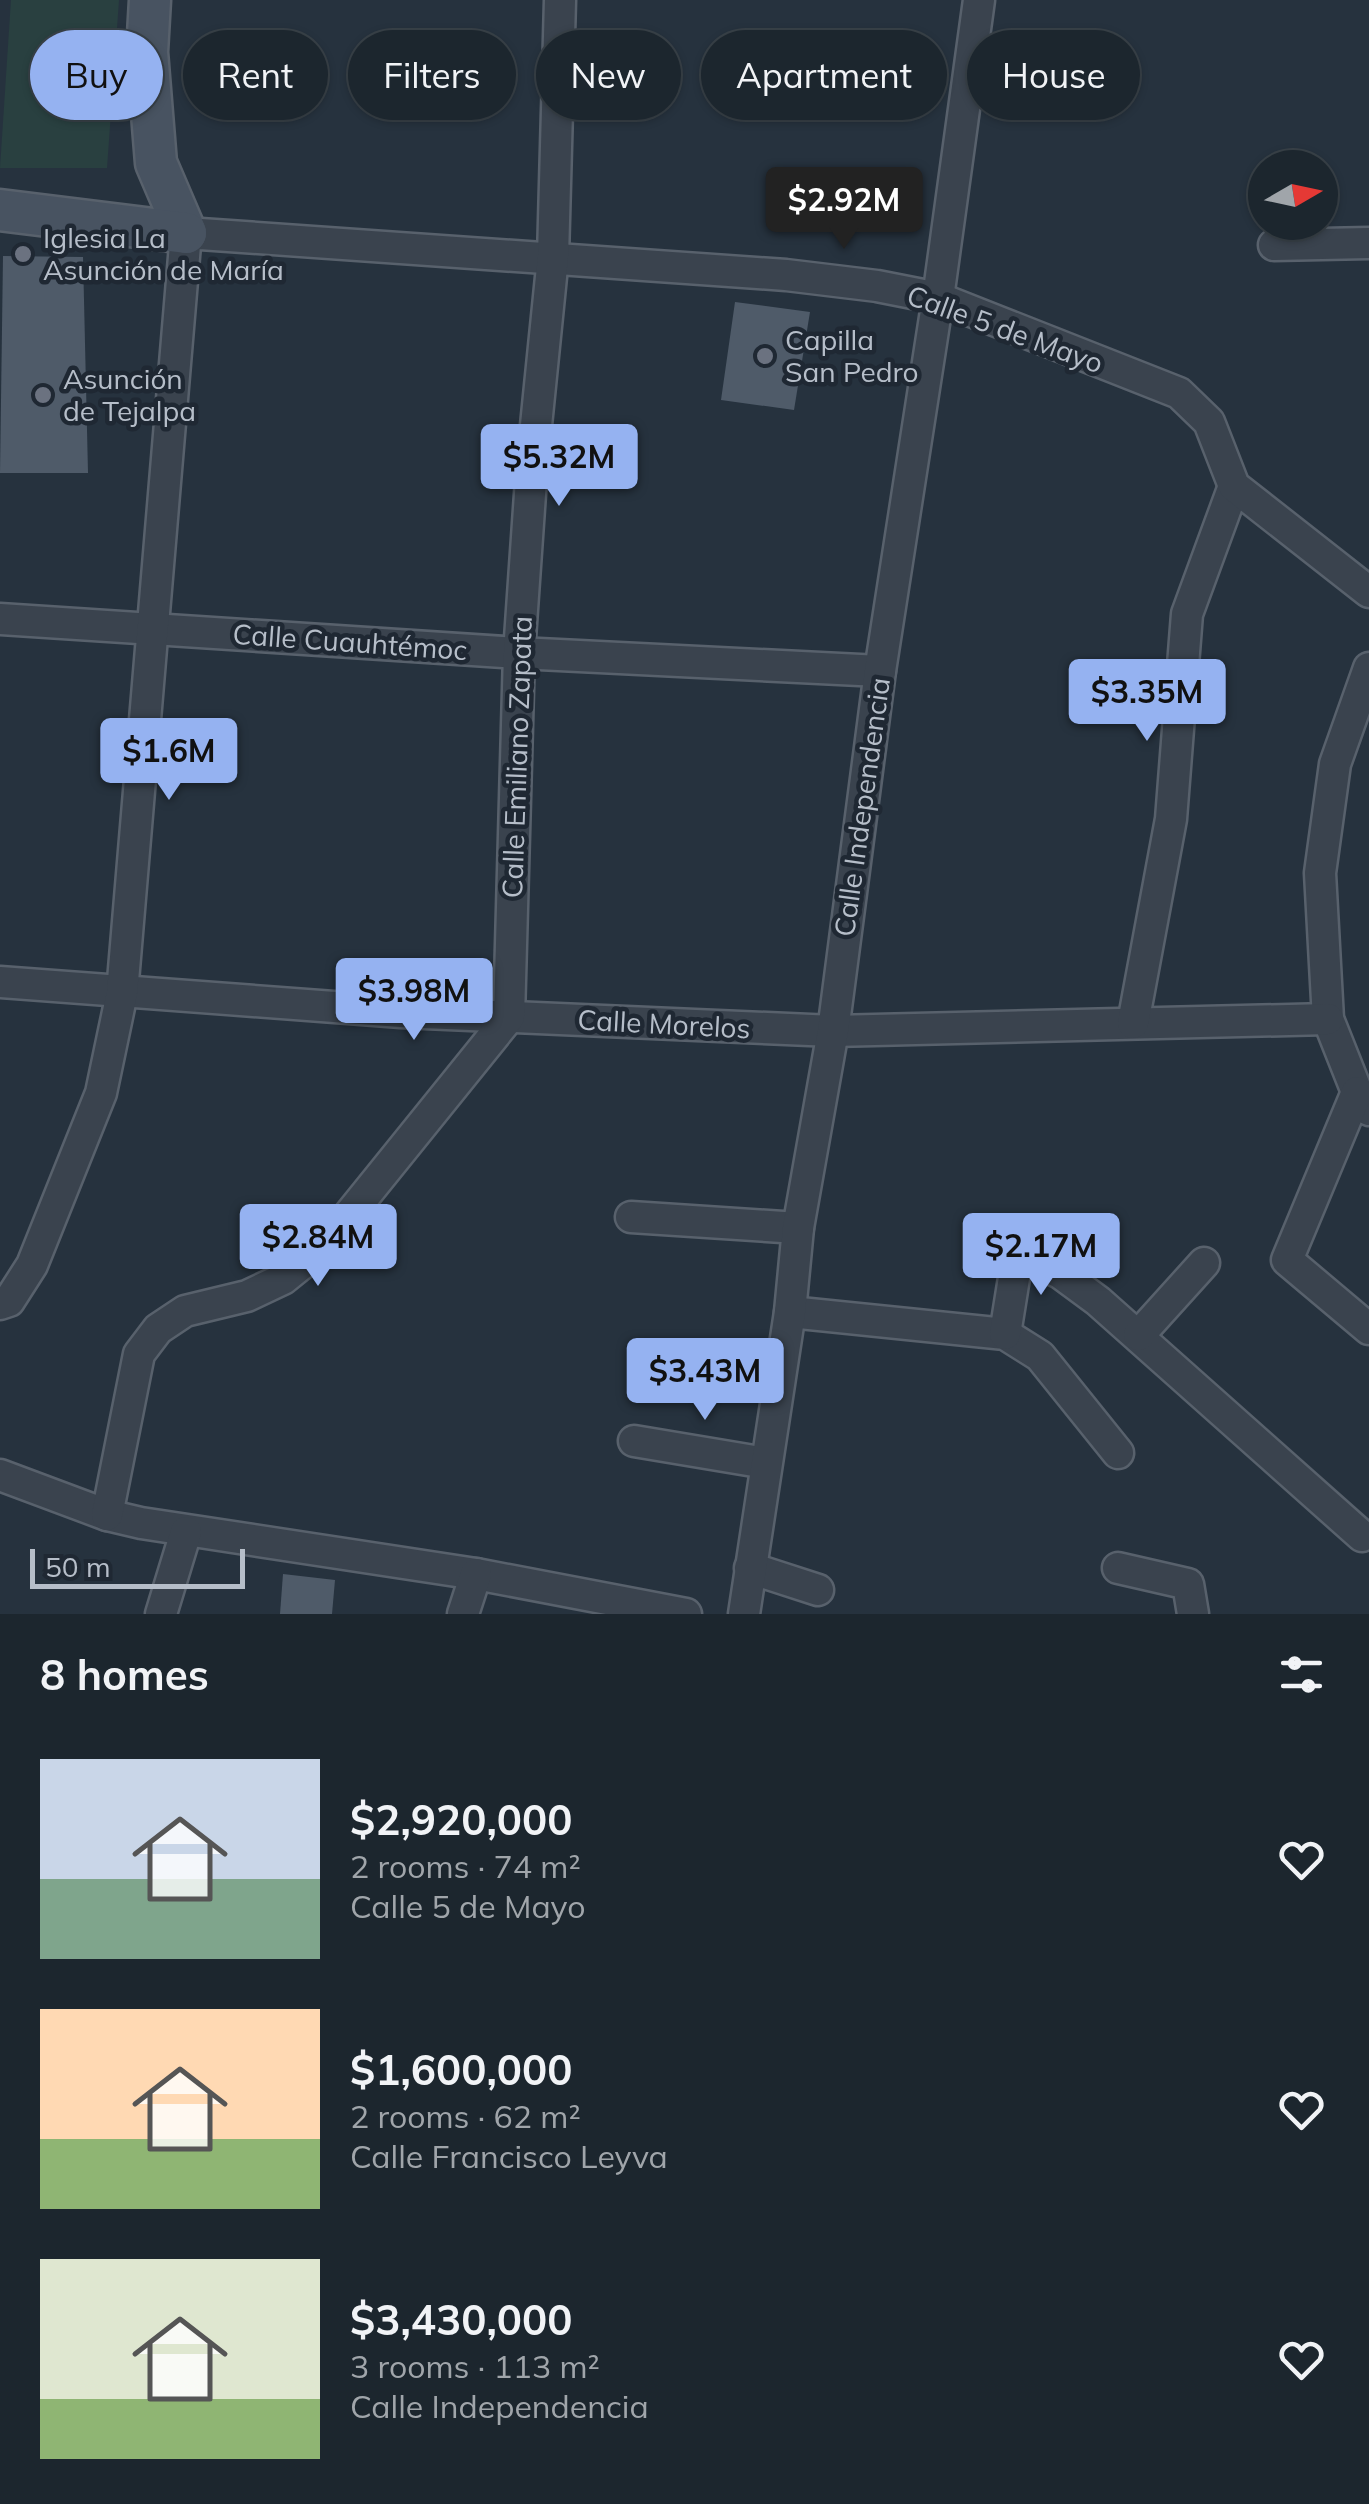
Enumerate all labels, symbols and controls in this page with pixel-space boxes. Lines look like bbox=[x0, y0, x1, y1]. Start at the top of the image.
chip: Buy bbox=[30, 30, 163, 120]
chip: Rent bbox=[183, 30, 328, 120]
chip: Filters bbox=[348, 30, 516, 120]
chip: New bbox=[536, 30, 681, 120]
chip: Apartment bbox=[701, 30, 947, 120]
chip: House bbox=[967, 30, 1140, 120]
north arrow bbox=[1248, 150, 1338, 240]
map controls bbox=[1248, 150, 1338, 240]
pin: $2.92M bbox=[763, 167, 925, 252]
text: $2.92M bbox=[788, 179, 900, 219]
place label: Iglesia La Asunción de María bbox=[43, 220, 284, 287]
marker: Iglesia La Asunción de María bbox=[12, 243, 34, 265]
street label: Calle 5 de Mayo bbox=[902, 277, 1108, 380]
place label: Capilla San Pedro bbox=[785, 322, 919, 389]
marker: Capilla San Pedro bbox=[754, 345, 776, 367]
place label: Asunción de Tejalpa bbox=[63, 361, 196, 428]
marker: Asunción de Tejalpa bbox=[32, 384, 54, 406]
pin: $5.32M bbox=[478, 424, 640, 509]
text: $5.32M bbox=[503, 436, 615, 476]
street label: Calle Emiliano Zapata bbox=[494, 615, 539, 899]
street label: Calle Cuauhtémoc bbox=[232, 616, 468, 667]
pin: $3.35M bbox=[1066, 659, 1228, 744]
text: $3.35M bbox=[1091, 671, 1203, 711]
street label: Calle Independencia bbox=[826, 675, 897, 939]
pin: $1.6M bbox=[99, 718, 239, 803]
text: $1.6M bbox=[122, 730, 216, 770]
pin: $3.98M bbox=[333, 958, 495, 1043]
text: $3.98M bbox=[358, 970, 470, 1010]
street label: Calle Morelos bbox=[577, 1001, 751, 1046]
pin: $2.84M bbox=[237, 1204, 399, 1289]
pin: $2.17M bbox=[960, 1213, 1122, 1298]
text: $2.84M bbox=[262, 1216, 374, 1256]
text: $2.17M bbox=[985, 1225, 1097, 1265]
pin: $3.43M bbox=[624, 1338, 786, 1423]
text: $3.43M bbox=[649, 1350, 761, 1390]
scale bar bbox=[30, 1544, 245, 1588]
text: 50 m bbox=[45, 1549, 111, 1584]
icon: filters bbox=[1274, 1647, 1329, 1702]
text: 8 homes bbox=[40, 1648, 209, 1701]
text: $2,920,000 bbox=[350, 1793, 572, 1846]
icon: home bbox=[120, 1799, 240, 1919]
icon: heart bbox=[1274, 1832, 1329, 1887]
text: 2 rooms · 74 m² bbox=[350, 1846, 581, 1886]
text: Calle 5 de Mayo bbox=[350, 1886, 586, 1926]
text: $1,600,000 bbox=[350, 2043, 572, 2096]
icon: home bbox=[120, 2049, 240, 2169]
icon: heart bbox=[1274, 2082, 1329, 2137]
text: 2 rooms · 62 m² bbox=[350, 2096, 581, 2136]
text: Calle Francisco Leyva bbox=[350, 2136, 668, 2176]
text: $3,430,000 bbox=[350, 2293, 572, 2346]
icon: home bbox=[120, 2299, 240, 2419]
icon: heart bbox=[1274, 2332, 1329, 2387]
text: 3 rooms · 113 m² bbox=[350, 2346, 600, 2386]
text: Calle Independencia bbox=[350, 2386, 649, 2426]

